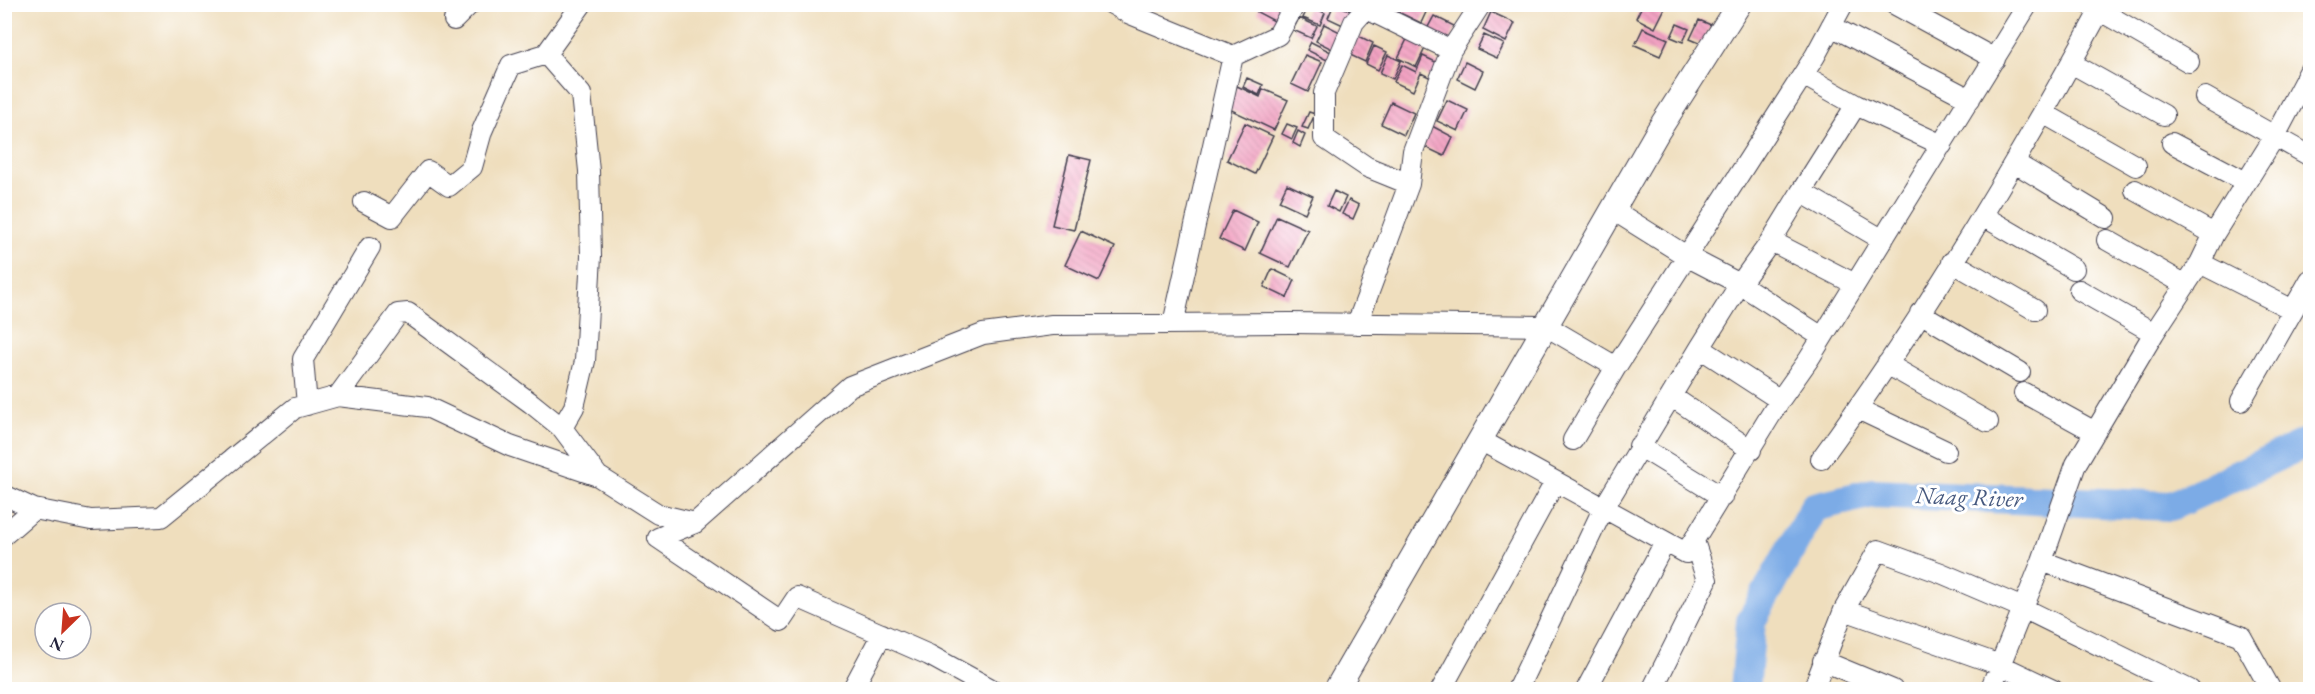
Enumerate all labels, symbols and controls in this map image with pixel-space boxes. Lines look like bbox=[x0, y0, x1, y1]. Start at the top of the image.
water label: Naag River bbox=[1914, 479, 2025, 514]
north arrow bbox=[33, 601, 93, 661]
text: N bbox=[47, 632, 67, 656]

